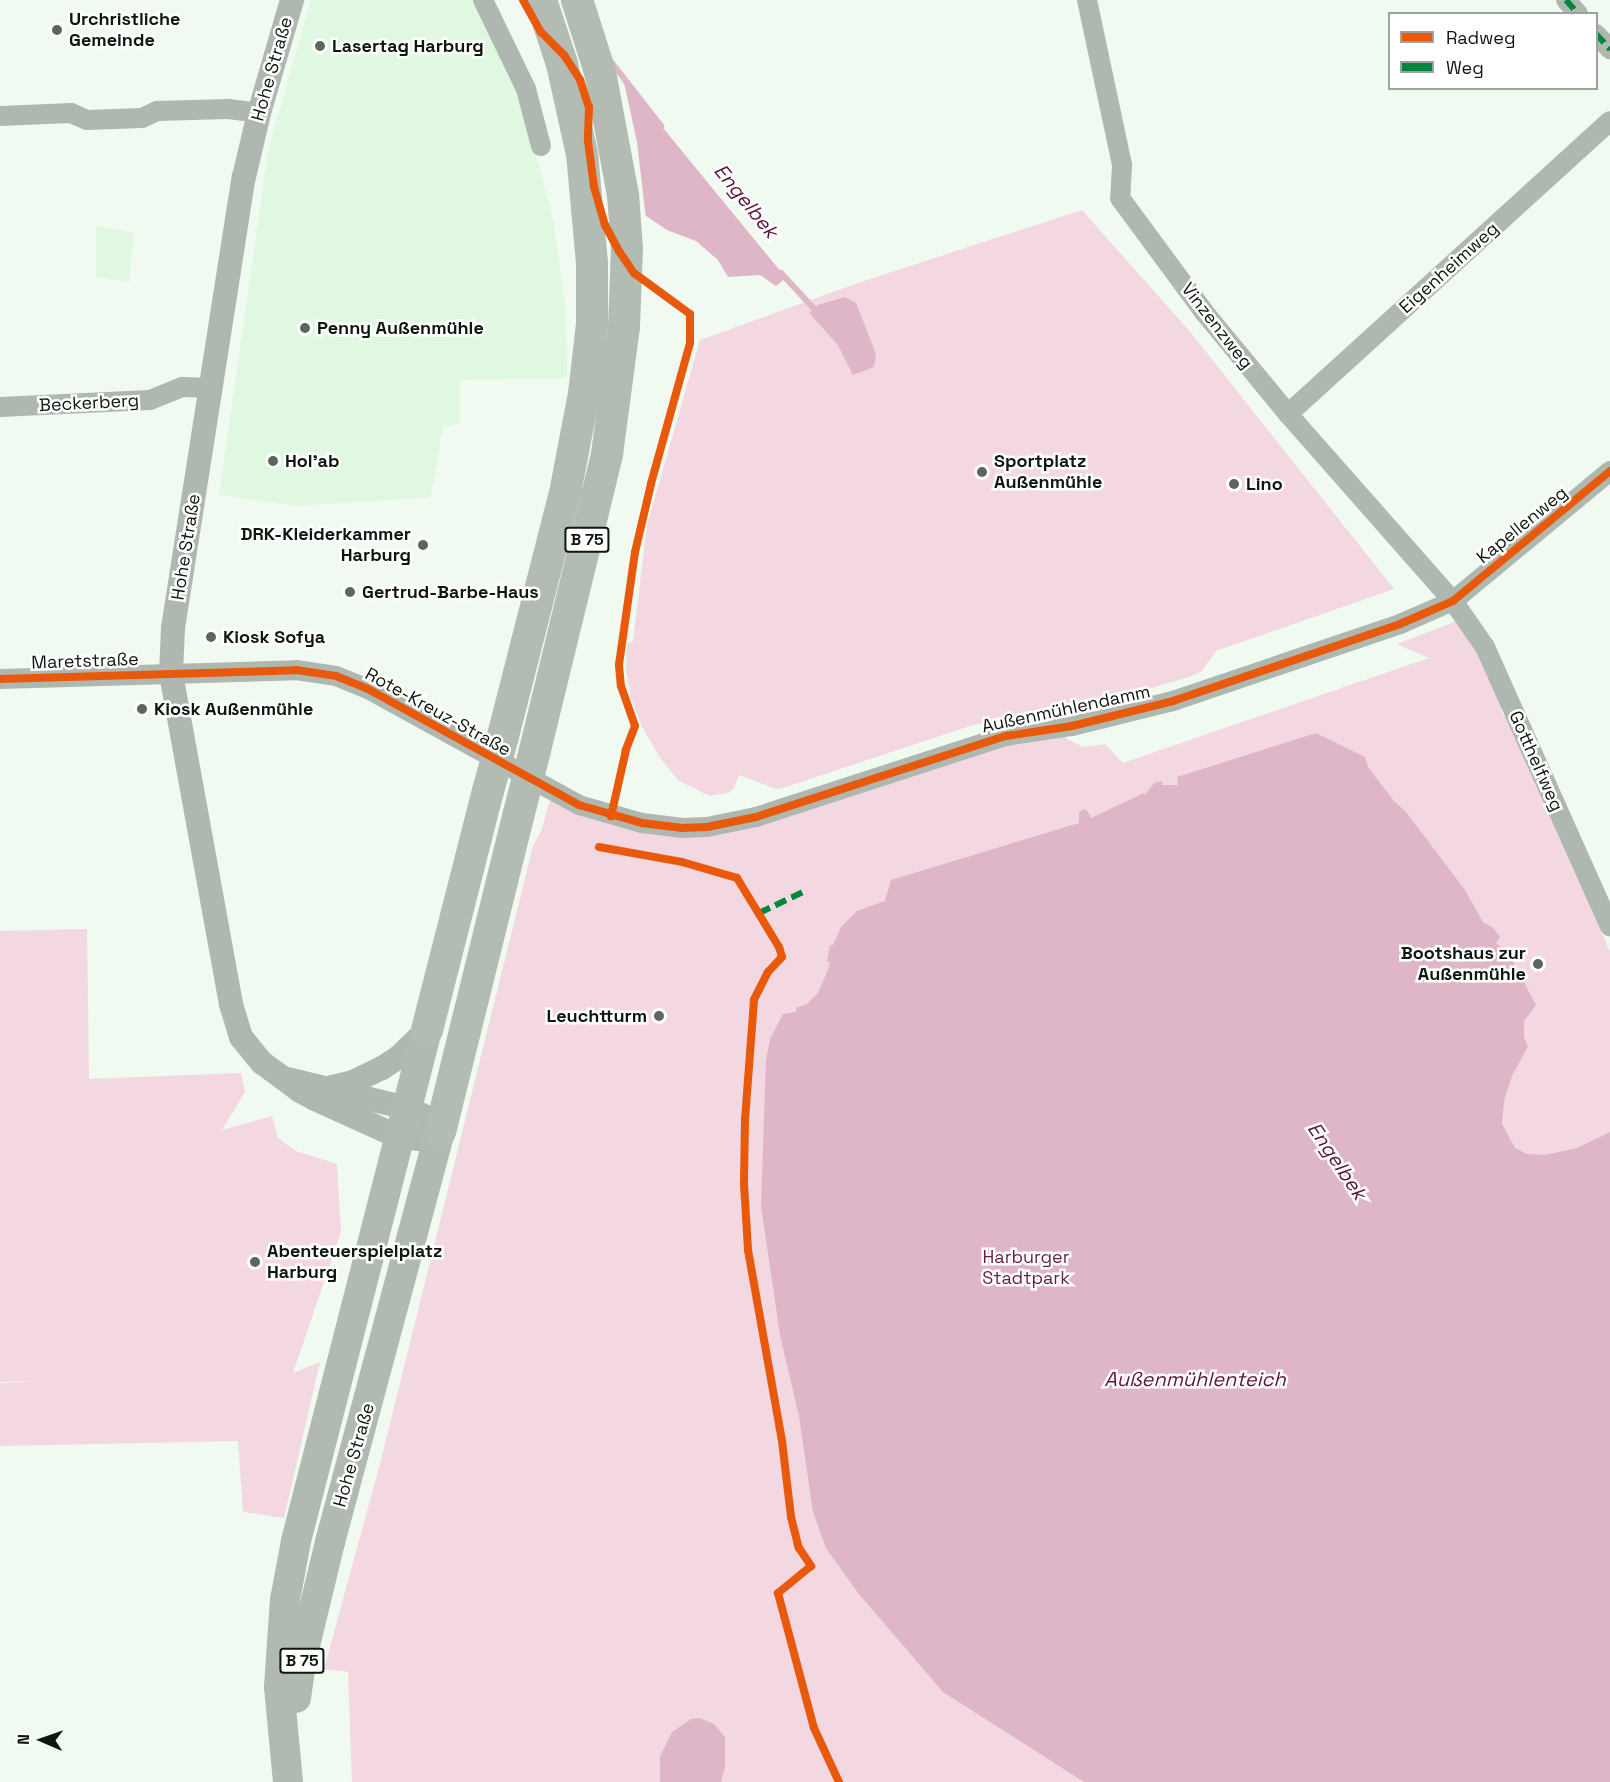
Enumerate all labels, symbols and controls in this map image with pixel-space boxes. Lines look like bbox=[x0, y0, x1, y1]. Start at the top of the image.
place label: Urchristliche Gemeinde bbox=[69, 9, 181, 52]
legend bbox=[1388, 12, 1598, 90]
street label: Hohe Straße bbox=[247, 14, 297, 124]
marker: Urchristliche Gemeinde bbox=[50, 23, 64, 37]
text: Radweg bbox=[1446, 26, 1516, 49]
place label: Lasertag Harburg bbox=[332, 35, 484, 57]
marker: Lasertag Harburg bbox=[313, 39, 327, 53]
text: Weg bbox=[1446, 56, 1484, 79]
water label: Engelbek bbox=[709, 159, 783, 243]
street label: Eigenheimweg bbox=[1395, 218, 1503, 318]
street label: Vinzenzweg bbox=[1177, 279, 1257, 373]
place label: Penny Außenmühle bbox=[317, 317, 484, 339]
marker: Penny Außenmühle bbox=[298, 321, 312, 335]
street label: Beckerberg bbox=[38, 390, 140, 416]
place label: Hol'ab bbox=[285, 450, 339, 472]
place label: Sportplatz Außenmühle bbox=[994, 451, 1102, 494]
marker: Hol'ab bbox=[266, 454, 280, 468]
marker: Sportplatz Außenmühle bbox=[975, 465, 989, 479]
place label: Lino bbox=[1246, 473, 1283, 495]
marker: Lino bbox=[1227, 477, 1241, 491]
street label: Kapellenweg bbox=[1472, 482, 1572, 568]
street label: Hohe Straße bbox=[167, 492, 205, 602]
place label: DRK-Kleiderkammer Harburg bbox=[240, 524, 411, 566]
road number: B 75 bbox=[563, 527, 611, 553]
marker: DRK-Kleiderkammer Harburg bbox=[416, 538, 430, 552]
place label: Gertrud-Barbe-Haus bbox=[362, 581, 539, 603]
marker: Gertrud-Barbe-Haus bbox=[343, 585, 357, 599]
place label: Kiosk Sofya bbox=[223, 626, 325, 648]
marker: Kiosk Sofya bbox=[204, 630, 218, 644]
street label: Maretstraße bbox=[31, 648, 139, 674]
street label: Rote-Kreuz-Straße bbox=[361, 663, 515, 761]
street label: Außenmühlendamm bbox=[980, 681, 1152, 737]
place label: Kiosk Außenmühle bbox=[154, 698, 313, 720]
marker: Kiosk Außenmühle bbox=[135, 702, 149, 716]
street label: Gotthelfweg bbox=[1504, 707, 1568, 815]
place label: Bootshaus zur Außenmühle bbox=[1401, 943, 1526, 986]
marker: Bootshaus zur Außenmühle bbox=[1531, 957, 1545, 971]
place label: Leuchtturm bbox=[546, 1005, 647, 1027]
marker: Leuchtturm bbox=[652, 1009, 666, 1023]
water label: Engelbek bbox=[1302, 1118, 1372, 1204]
place label: Abenteuerspielplatz Harburg bbox=[267, 1241, 442, 1284]
park label: Harburger Stadtpark bbox=[982, 1247, 1070, 1290]
marker: Abenteuerspielplatz Harburg bbox=[248, 1255, 262, 1269]
water label: Außenmühlenteich bbox=[1104, 1367, 1286, 1391]
street label: Hohe Straße bbox=[329, 1400, 379, 1510]
road number: B 75 bbox=[278, 1648, 326, 1674]
north arrow bbox=[12, 1710, 72, 1770]
text: N bbox=[13, 1734, 34, 1745]

